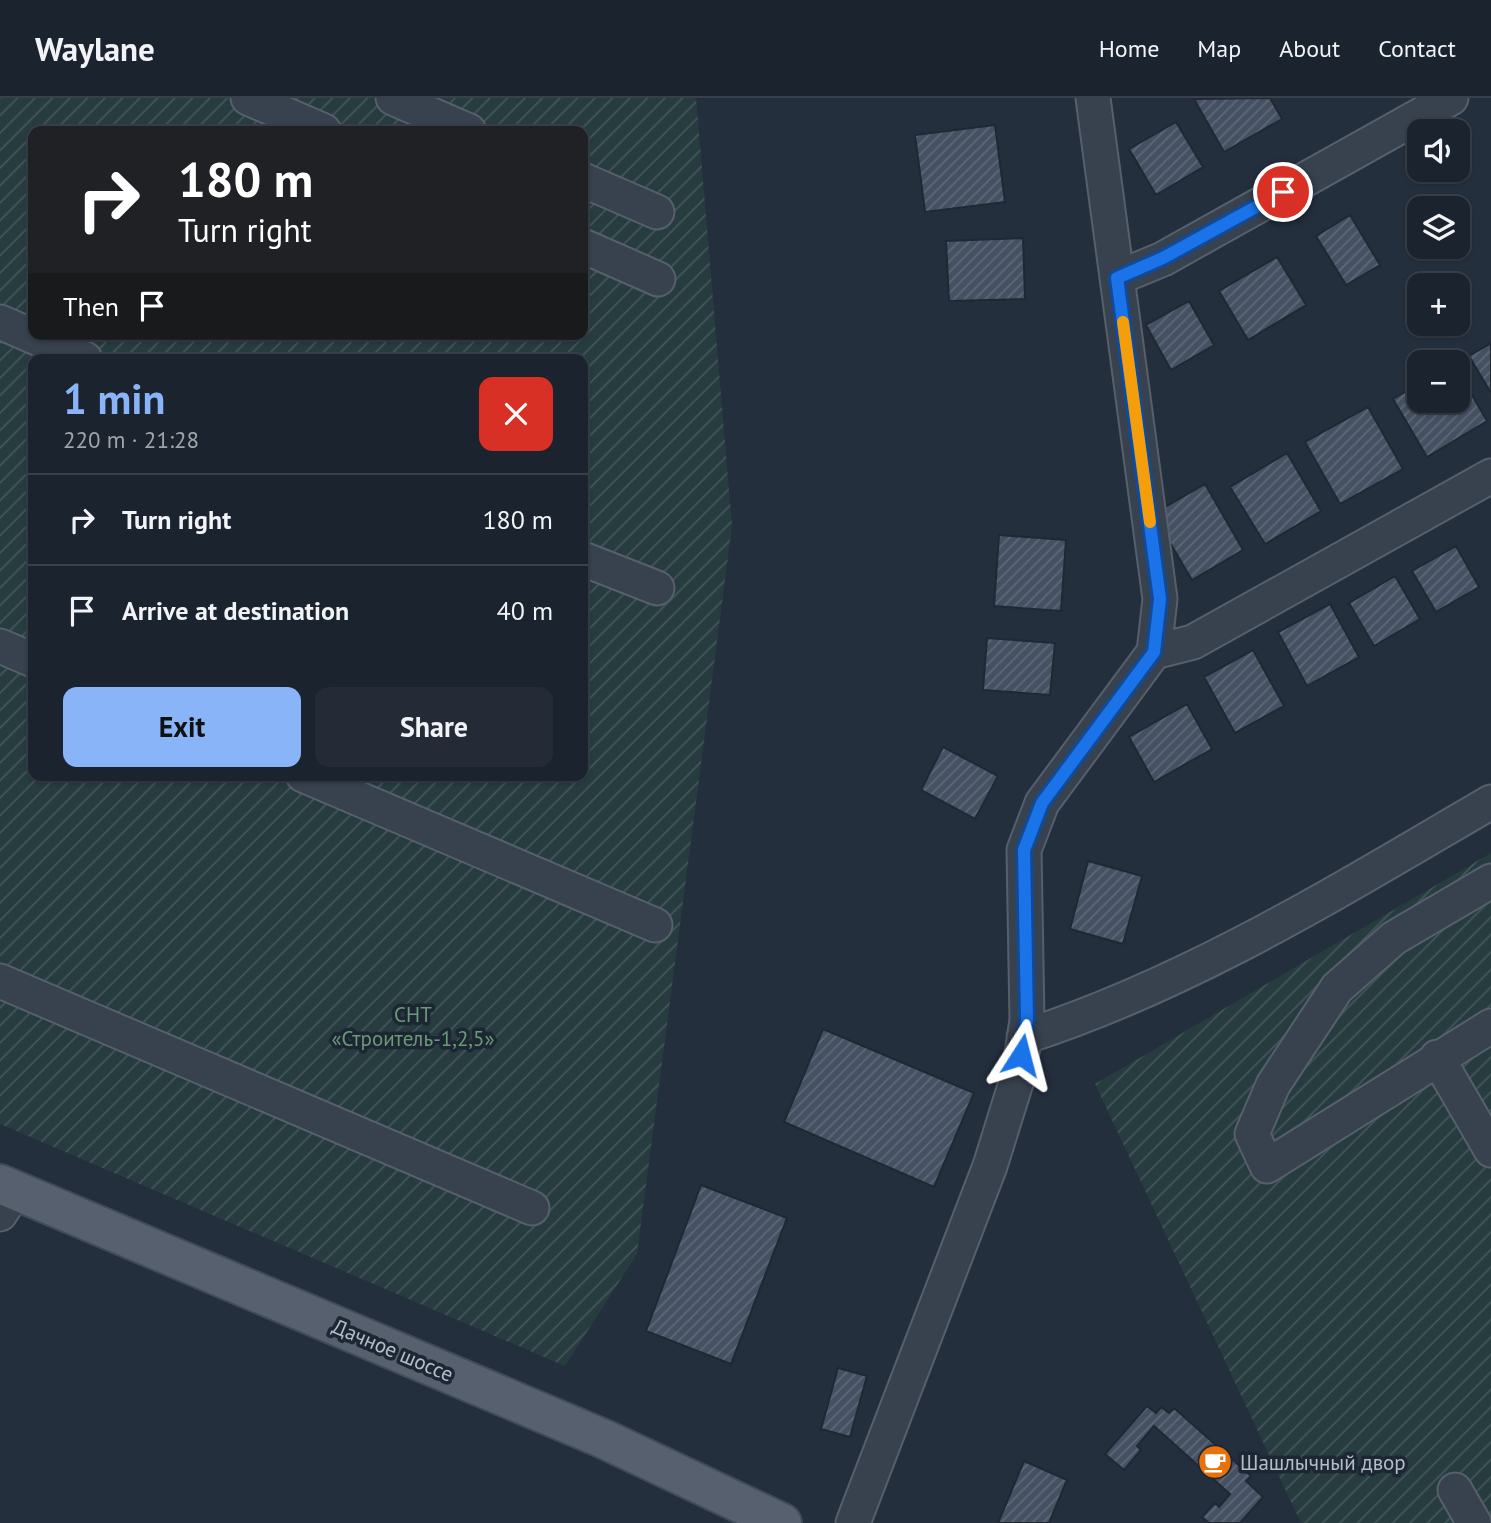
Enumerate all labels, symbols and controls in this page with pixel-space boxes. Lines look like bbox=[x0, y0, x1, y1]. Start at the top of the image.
text: Waylane bbox=[35, 27, 155, 70]
text: Home bbox=[1099, 33, 1159, 64]
text: Map bbox=[1197, 33, 1241, 64]
text: About bbox=[1279, 33, 1340, 64]
text: Contact bbox=[1378, 33, 1456, 64]
map controls bbox=[1407, 119, 1470, 413]
button: sound bbox=[1407, 119, 1470, 182]
text: 180 m bbox=[178, 147, 313, 211]
icon: right bbox=[63, 154, 154, 245]
pin bbox=[1253, 162, 1313, 222]
icon: arrive bbox=[1264, 173, 1302, 211]
button: layers bbox=[1407, 196, 1470, 259]
text: Turn right bbox=[178, 209, 312, 251]
button: + bbox=[1407, 273, 1470, 336]
icon: arrive bbox=[133, 287, 171, 325]
text: Then bbox=[63, 290, 119, 323]
button: − bbox=[1407, 350, 1470, 413]
text: 1 min bbox=[63, 371, 165, 426]
button: close bbox=[479, 377, 553, 451]
text: 220 m · 21:28 bbox=[63, 425, 199, 454]
icon: right bbox=[63, 501, 101, 539]
text: Turn right bbox=[122, 503, 231, 536]
text: 180 m bbox=[482, 503, 553, 536]
icon: arrive bbox=[63, 592, 101, 630]
text: Arrive at destination bbox=[122, 594, 349, 627]
text: 40 m bbox=[497, 594, 553, 627]
button: Exit bbox=[63, 687, 301, 767]
button: Share bbox=[315, 687, 553, 767]
park label: СНТ «Строитель-1,2,5» bbox=[331, 1001, 495, 1052]
position arrow bbox=[984, 1018, 1058, 1092]
street label: Дачное шоссе bbox=[328, 1312, 458, 1388]
cafe icon: Шашлычный двор bbox=[1196, 1443, 1234, 1481]
place label: Шашлычный двор bbox=[1240, 1449, 1406, 1476]

